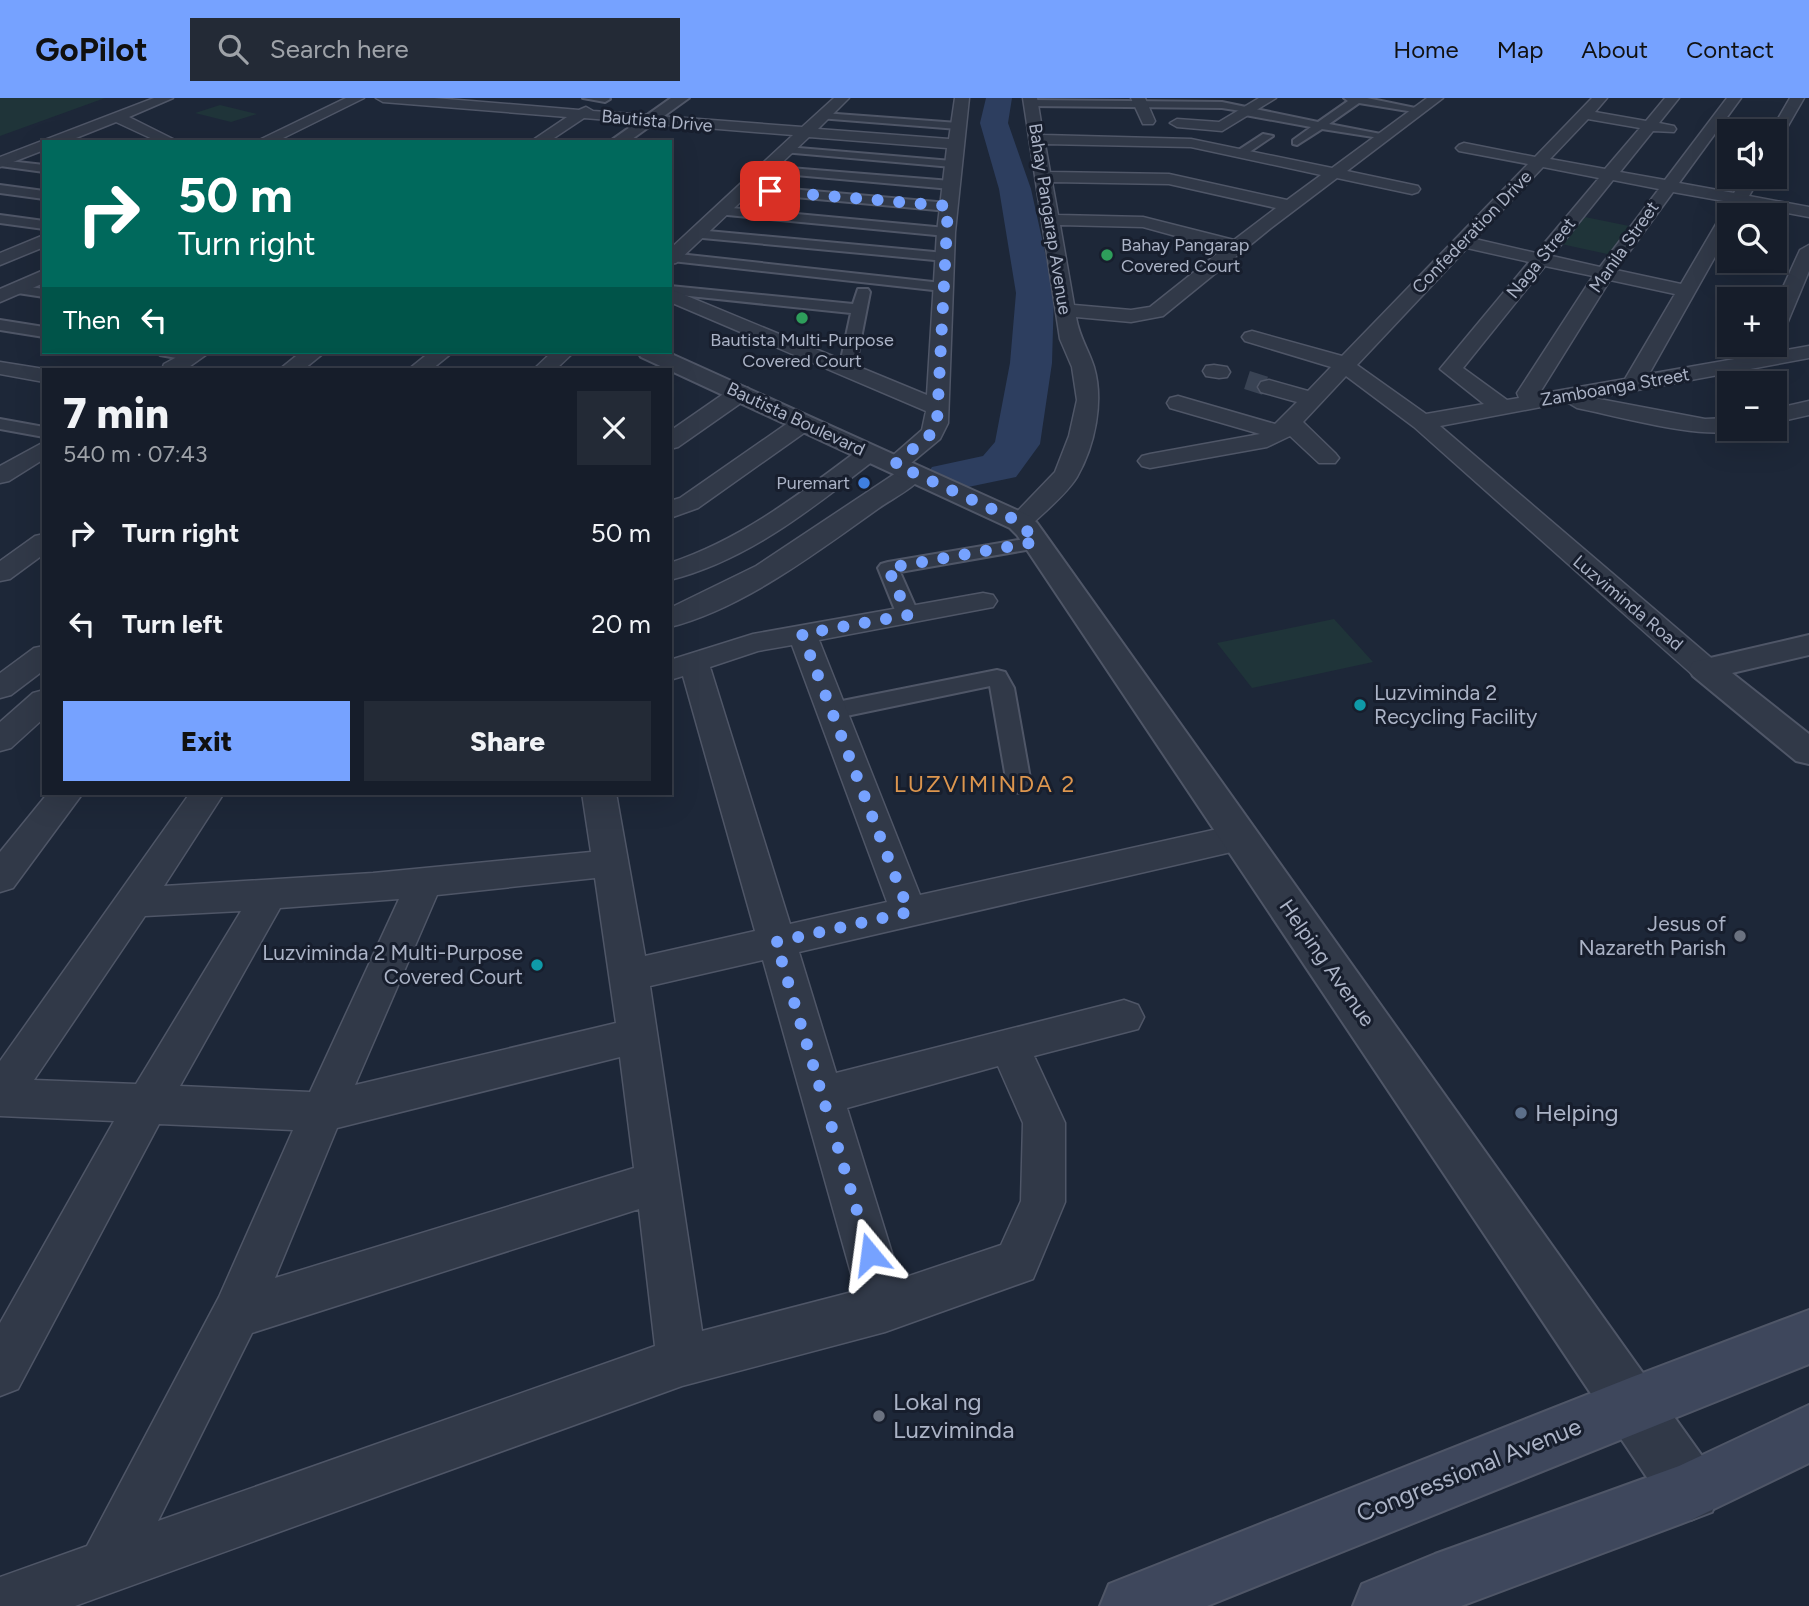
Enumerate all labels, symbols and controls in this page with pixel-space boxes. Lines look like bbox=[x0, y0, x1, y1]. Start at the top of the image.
search box bbox=[190, 18, 680, 81]
text: GoPilot bbox=[35, 30, 148, 69]
icon: search bbox=[214, 30, 252, 68]
text: Search here bbox=[270, 33, 409, 65]
text: Home bbox=[1393, 35, 1459, 64]
text: Map bbox=[1497, 35, 1543, 64]
text: About bbox=[1581, 35, 1648, 64]
text: Contact bbox=[1686, 35, 1774, 64]
street label: Bautista Drive bbox=[600, 105, 714, 137]
map controls bbox=[1717, 119, 1787, 441]
button: sound bbox=[1717, 119, 1787, 189]
street label: Bahay Pangarap Avenue bbox=[1024, 122, 1076, 316]
pin bbox=[740, 161, 800, 221]
text: 50 m bbox=[178, 165, 293, 224]
street label: Confederation Drive bbox=[1407, 166, 1537, 298]
icon: right bbox=[63, 168, 154, 259]
icon: arrive bbox=[751, 172, 789, 210]
street label: Manila Street bbox=[1584, 197, 1664, 297]
button: search bbox=[1717, 203, 1787, 273]
street label: Naga Street bbox=[1502, 213, 1580, 303]
text: Turn right bbox=[178, 225, 316, 263]
place label: Bahay Pangarap Covered Court bbox=[1121, 234, 1249, 277]
marker: Bahay Pangarap Covered Court bbox=[1099, 247, 1115, 263]
button: + bbox=[1717, 287, 1787, 357]
icon: left bbox=[135, 301, 173, 339]
text: Then bbox=[63, 304, 121, 336]
marker: Bautista Multi-Purpose Covered Court bbox=[794, 310, 810, 326]
place label: Bautista Multi-Purpose Covered Court bbox=[710, 329, 894, 372]
street label: Zamboanga Street bbox=[1539, 363, 1691, 411]
button: − bbox=[1717, 371, 1787, 441]
street label: Bautista Boulevard bbox=[723, 377, 869, 461]
text: 7 min bbox=[63, 388, 169, 439]
button: close bbox=[577, 391, 651, 465]
text: 540 m · 07:43 bbox=[63, 440, 207, 468]
place label: Puremart bbox=[776, 472, 850, 494]
marker: Puremart bbox=[856, 475, 872, 491]
icon: right bbox=[63, 514, 101, 552]
text: Turn right bbox=[122, 517, 239, 549]
text: 50 m bbox=[591, 517, 651, 549]
street label: Luzviminda Road bbox=[1568, 551, 1688, 655]
icon: left bbox=[63, 605, 101, 643]
text: Turn left bbox=[122, 608, 223, 640]
text: 20 m bbox=[591, 608, 651, 640]
place label: Luzviminda 2 Recycling Facility bbox=[1374, 680, 1537, 729]
marker: Luzviminda 2 Recycling Facility bbox=[1352, 697, 1368, 713]
button: Exit bbox=[63, 701, 350, 781]
button: Share bbox=[364, 701, 651, 781]
district label: LUZVIMINDA 2 bbox=[894, 770, 1076, 798]
street label: Helping Avenue bbox=[1274, 894, 1380, 1031]
place label: Jesus of Nazareth Parish bbox=[1578, 911, 1726, 960]
marker: Jesus of Nazareth Parish bbox=[1732, 928, 1748, 944]
place label: Luzviminda 2 Multi-Purpose Covered Court bbox=[262, 940, 523, 989]
marker: Luzviminda 2 Multi-Purpose Covered Court bbox=[529, 957, 545, 973]
place label: Helping bbox=[1535, 1098, 1619, 1127]
marker: Helping bbox=[1513, 1105, 1529, 1121]
position arrow bbox=[833, 1217, 907, 1291]
place label: Lokal ng Luzviminda bbox=[893, 1387, 1014, 1444]
marker: Lokal ng Luzviminda bbox=[871, 1408, 887, 1424]
street label: Congressional Avenue bbox=[1352, 1411, 1585, 1528]

